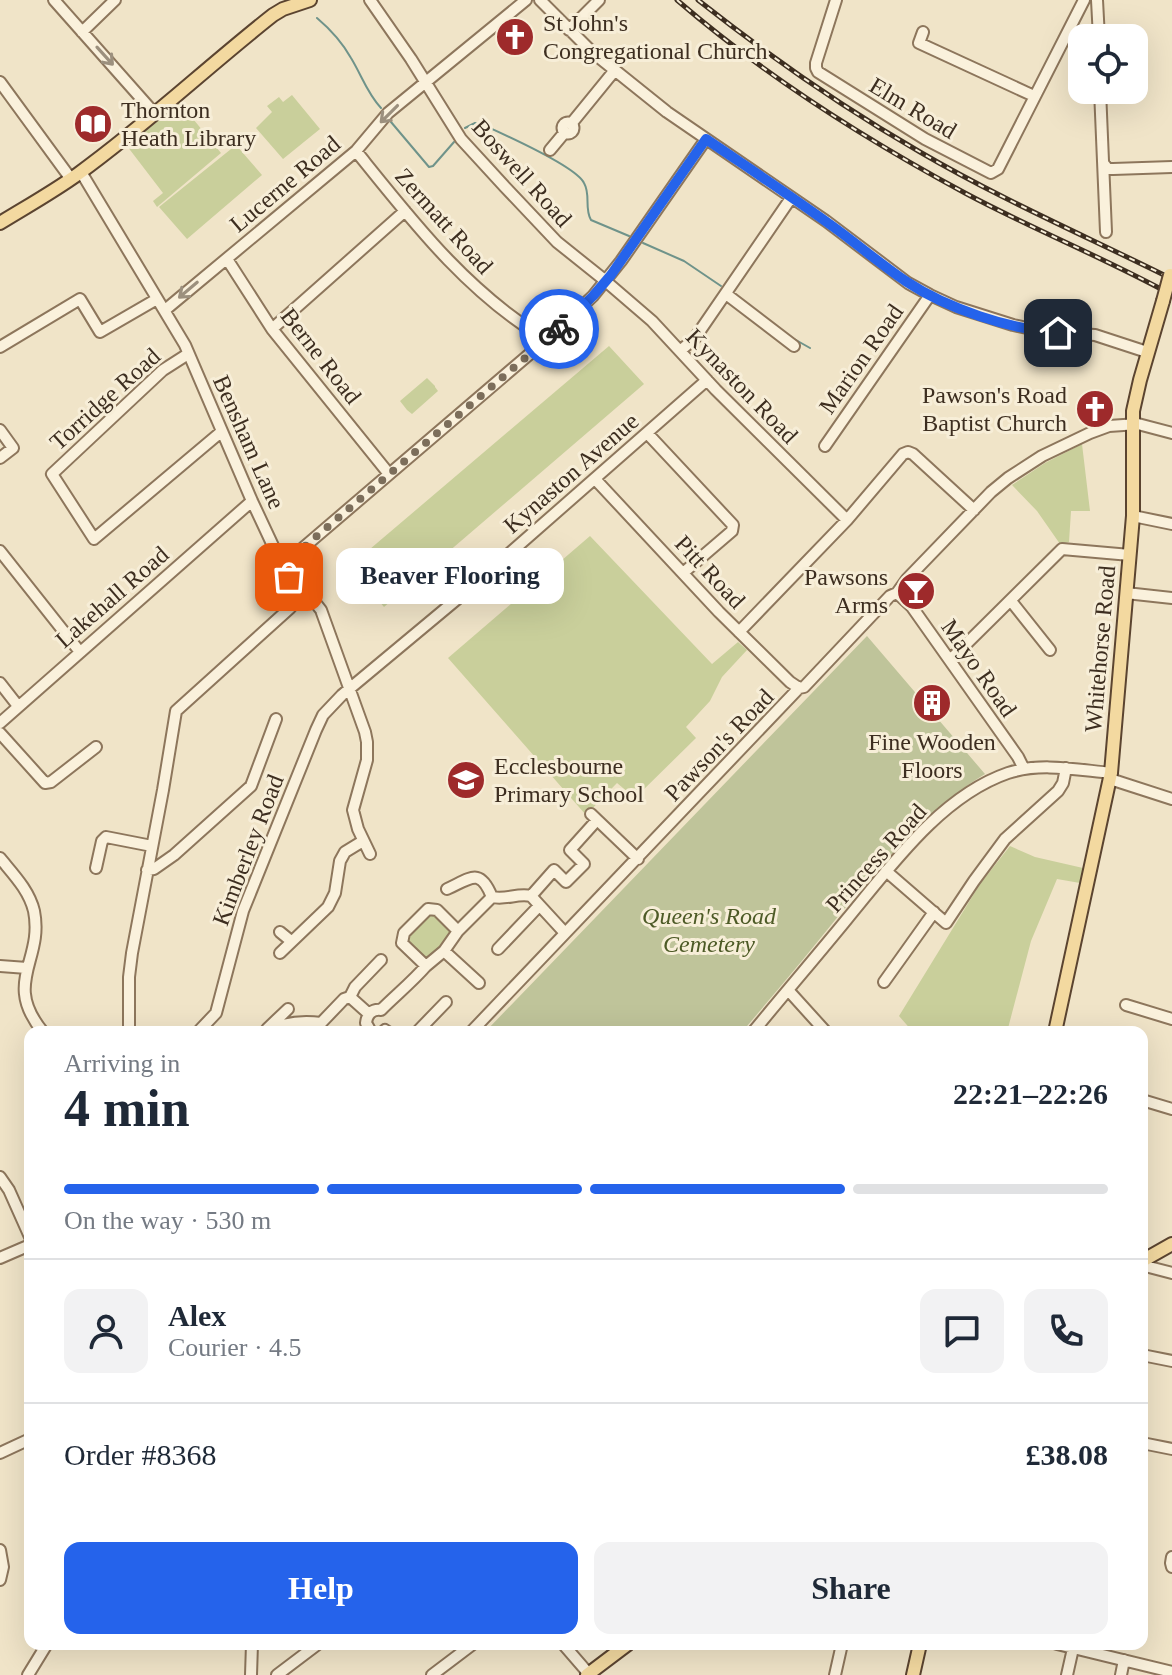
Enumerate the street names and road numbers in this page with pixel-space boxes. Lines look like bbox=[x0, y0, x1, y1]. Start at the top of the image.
street label: Elm Road bbox=[865, 72, 961, 144]
street label: Boswell Road bbox=[467, 114, 577, 232]
street label: Lucerne Road bbox=[225, 131, 345, 237]
street label: Zermatt Road bbox=[390, 163, 498, 279]
street label: Marion Road bbox=[814, 299, 908, 419]
street label: Berne Road bbox=[276, 303, 366, 409]
street label: Kynaston Road bbox=[681, 324, 803, 448]
street label: Torridge Road bbox=[45, 343, 165, 455]
street label: Bensham Lane bbox=[208, 371, 290, 513]
street label: Kynaston Avenue bbox=[498, 408, 644, 538]
street label: Pitt Road bbox=[670, 530, 750, 614]
street label: Lakehall Road bbox=[50, 541, 174, 653]
street label: Whitehorse Road bbox=[1080, 565, 1120, 733]
street label: Mayo Road bbox=[936, 614, 1022, 722]
street label: Pawson's Road bbox=[659, 684, 779, 806]
street label: Kimberley Road bbox=[207, 771, 289, 929]
street label: Princess Road bbox=[821, 799, 931, 917]

